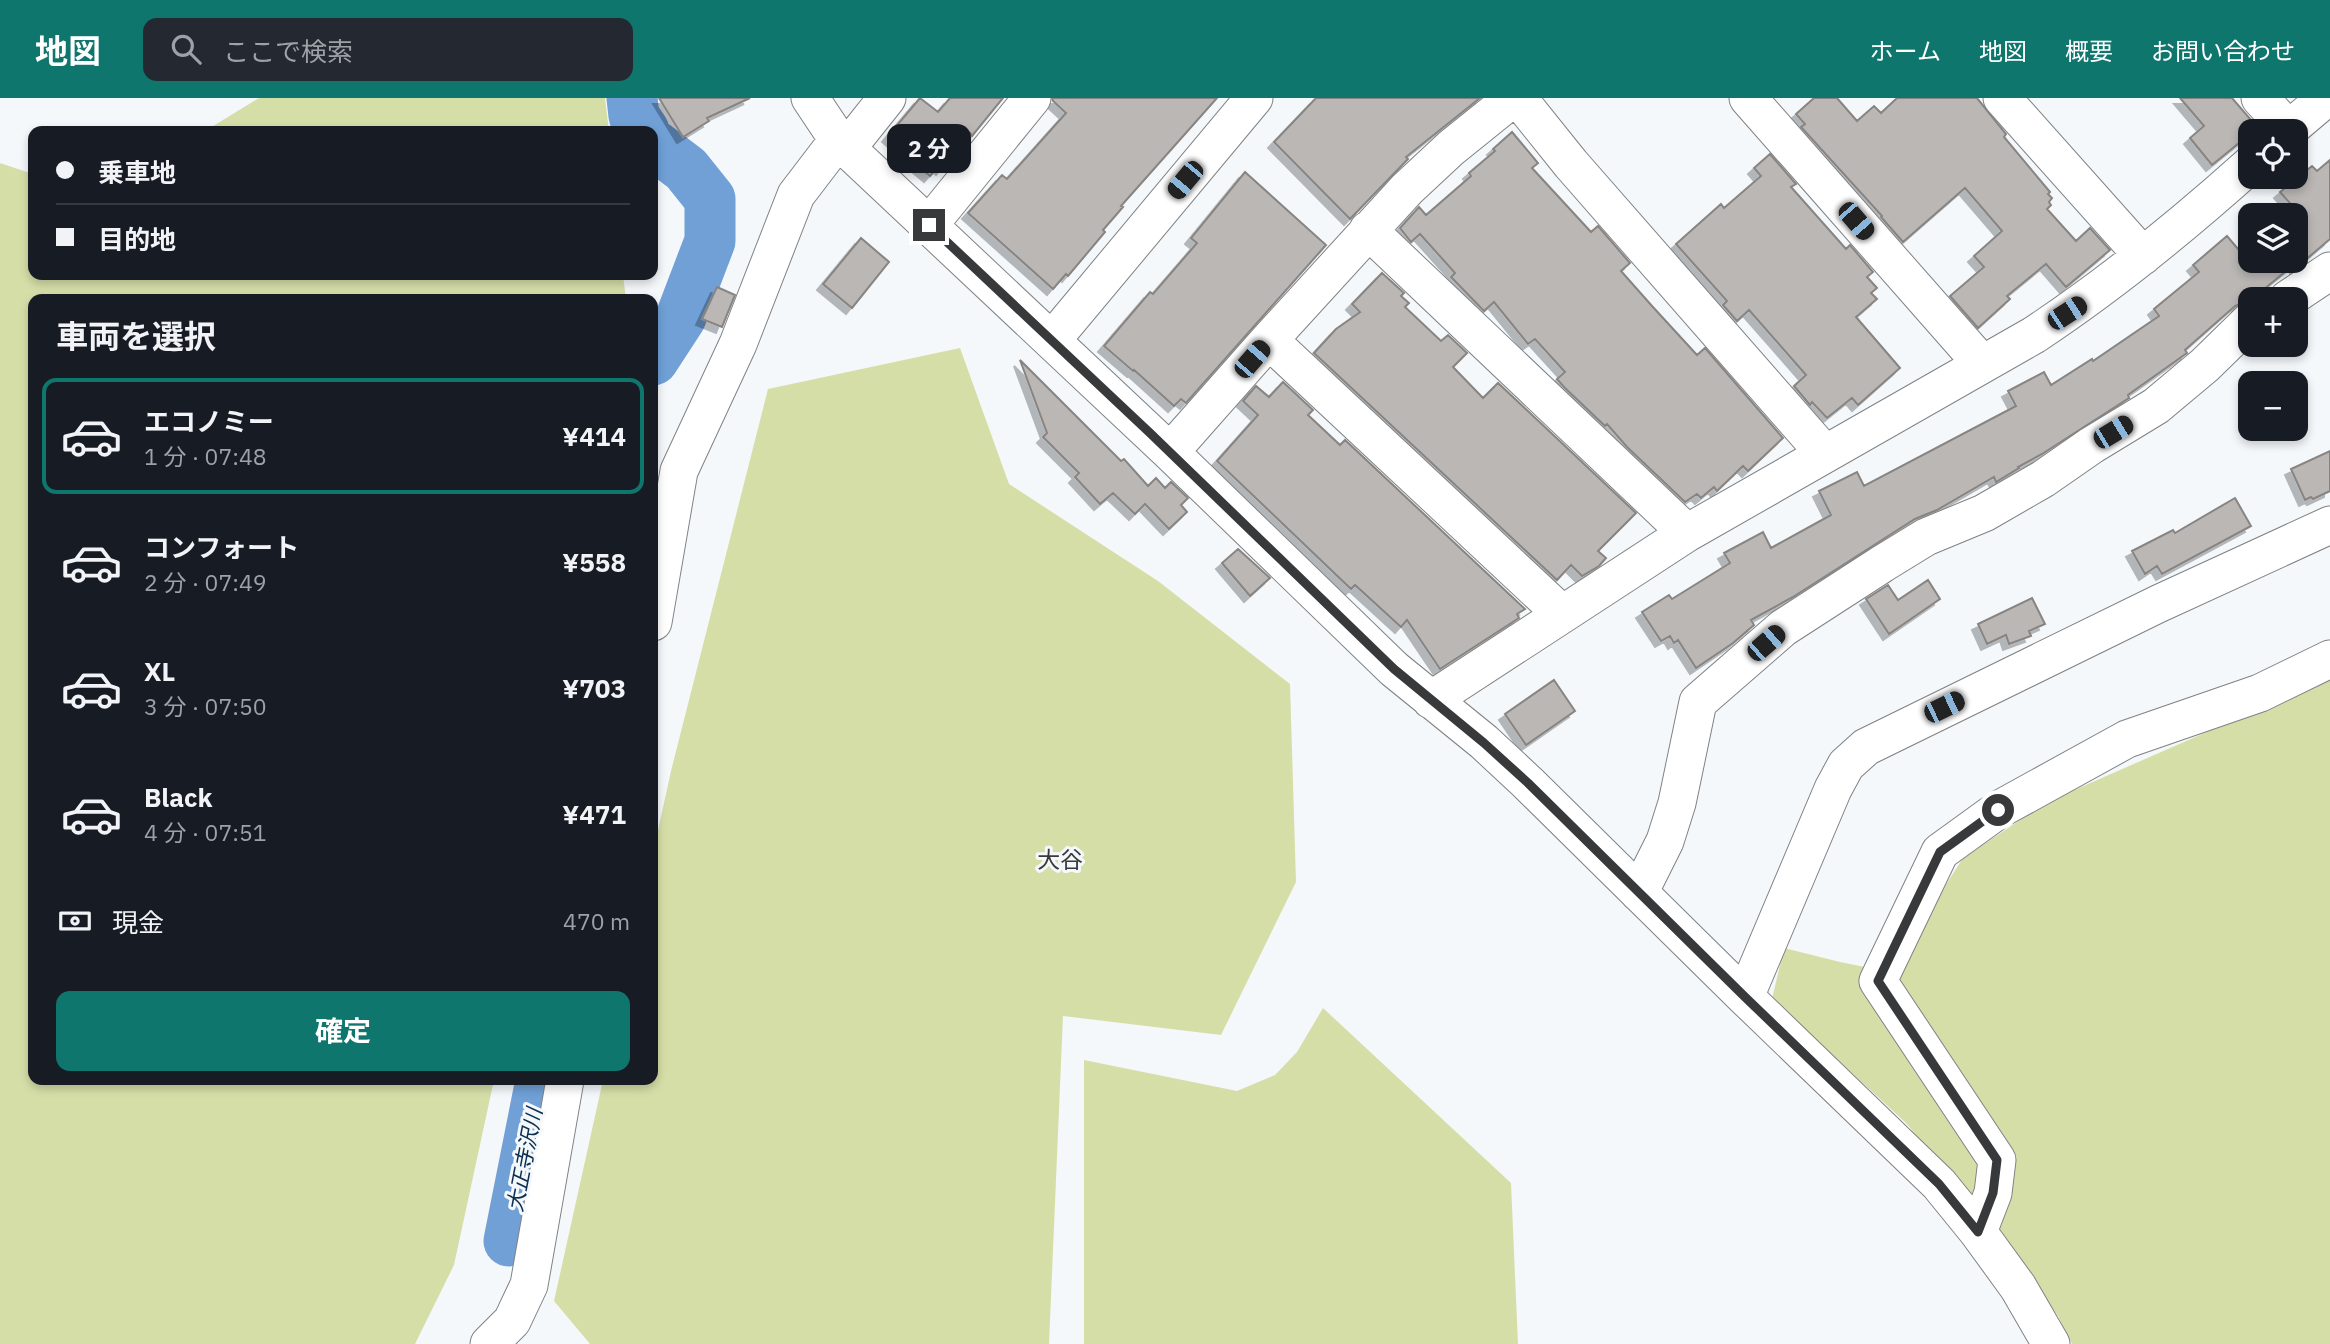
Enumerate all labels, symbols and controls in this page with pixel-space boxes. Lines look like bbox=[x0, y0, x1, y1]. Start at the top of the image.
search box bbox=[143, 18, 633, 81]
text: 地図 bbox=[35, 29, 101, 72]
icon: search bbox=[167, 30, 205, 68]
text: ここで検索 bbox=[223, 34, 353, 68]
text: ホーム bbox=[1870, 35, 1941, 67]
text: 地図 bbox=[1979, 35, 2027, 67]
text: 概要 bbox=[2065, 35, 2113, 67]
text: お問い合わせ bbox=[2151, 35, 2295, 67]
map controls bbox=[2238, 119, 2308, 441]
button: locate bbox=[2238, 119, 2308, 189]
callout: 2 分 bbox=[887, 123, 971, 172]
text: 2 分 bbox=[908, 133, 950, 163]
text: 乗車地 bbox=[98, 155, 176, 189]
car bbox=[1164, 157, 1207, 203]
car bbox=[1835, 198, 1878, 244]
button: layers bbox=[2238, 203, 2308, 273]
route end bbox=[913, 209, 945, 241]
text: 目的地 bbox=[98, 222, 176, 256]
button: + bbox=[2238, 287, 2308, 357]
car bbox=[2044, 293, 2091, 333]
text: 車両を選択 bbox=[56, 315, 216, 357]
car bbox=[1231, 336, 1274, 382]
button: − bbox=[2238, 371, 2308, 441]
text: エコノミー bbox=[144, 404, 274, 438]
icon: car bbox=[60, 405, 123, 468]
car bbox=[2090, 412, 2137, 452]
text: ¥414 bbox=[562, 419, 626, 453]
text: 1 分 · 07:48 bbox=[144, 441, 267, 471]
text: コンフォート bbox=[144, 530, 299, 564]
icon: car bbox=[60, 531, 123, 594]
text: ¥558 bbox=[562, 545, 626, 579]
text: 2 分 · 07:49 bbox=[144, 567, 267, 597]
car bbox=[1744, 621, 1789, 665]
text: XL bbox=[144, 654, 175, 688]
icon: car bbox=[60, 657, 123, 720]
text: ¥703 bbox=[562, 671, 626, 705]
car bbox=[1921, 688, 1968, 726]
text: 3 分 · 07:50 bbox=[144, 691, 267, 721]
text: Black bbox=[144, 780, 212, 814]
icon: car bbox=[60, 783, 123, 846]
route start bbox=[1982, 794, 2014, 826]
text: ¥471 bbox=[562, 797, 626, 831]
text: 4 分 · 07:51 bbox=[144, 817, 267, 847]
district label: 大谷 bbox=[1037, 844, 1083, 874]
icon: cash bbox=[56, 902, 94, 940]
text: 現金 bbox=[112, 905, 164, 939]
text: 470 m bbox=[563, 906, 630, 936]
button: 確定 bbox=[56, 991, 630, 1071]
water label: 大正寺沢川 bbox=[500, 1104, 548, 1214]

